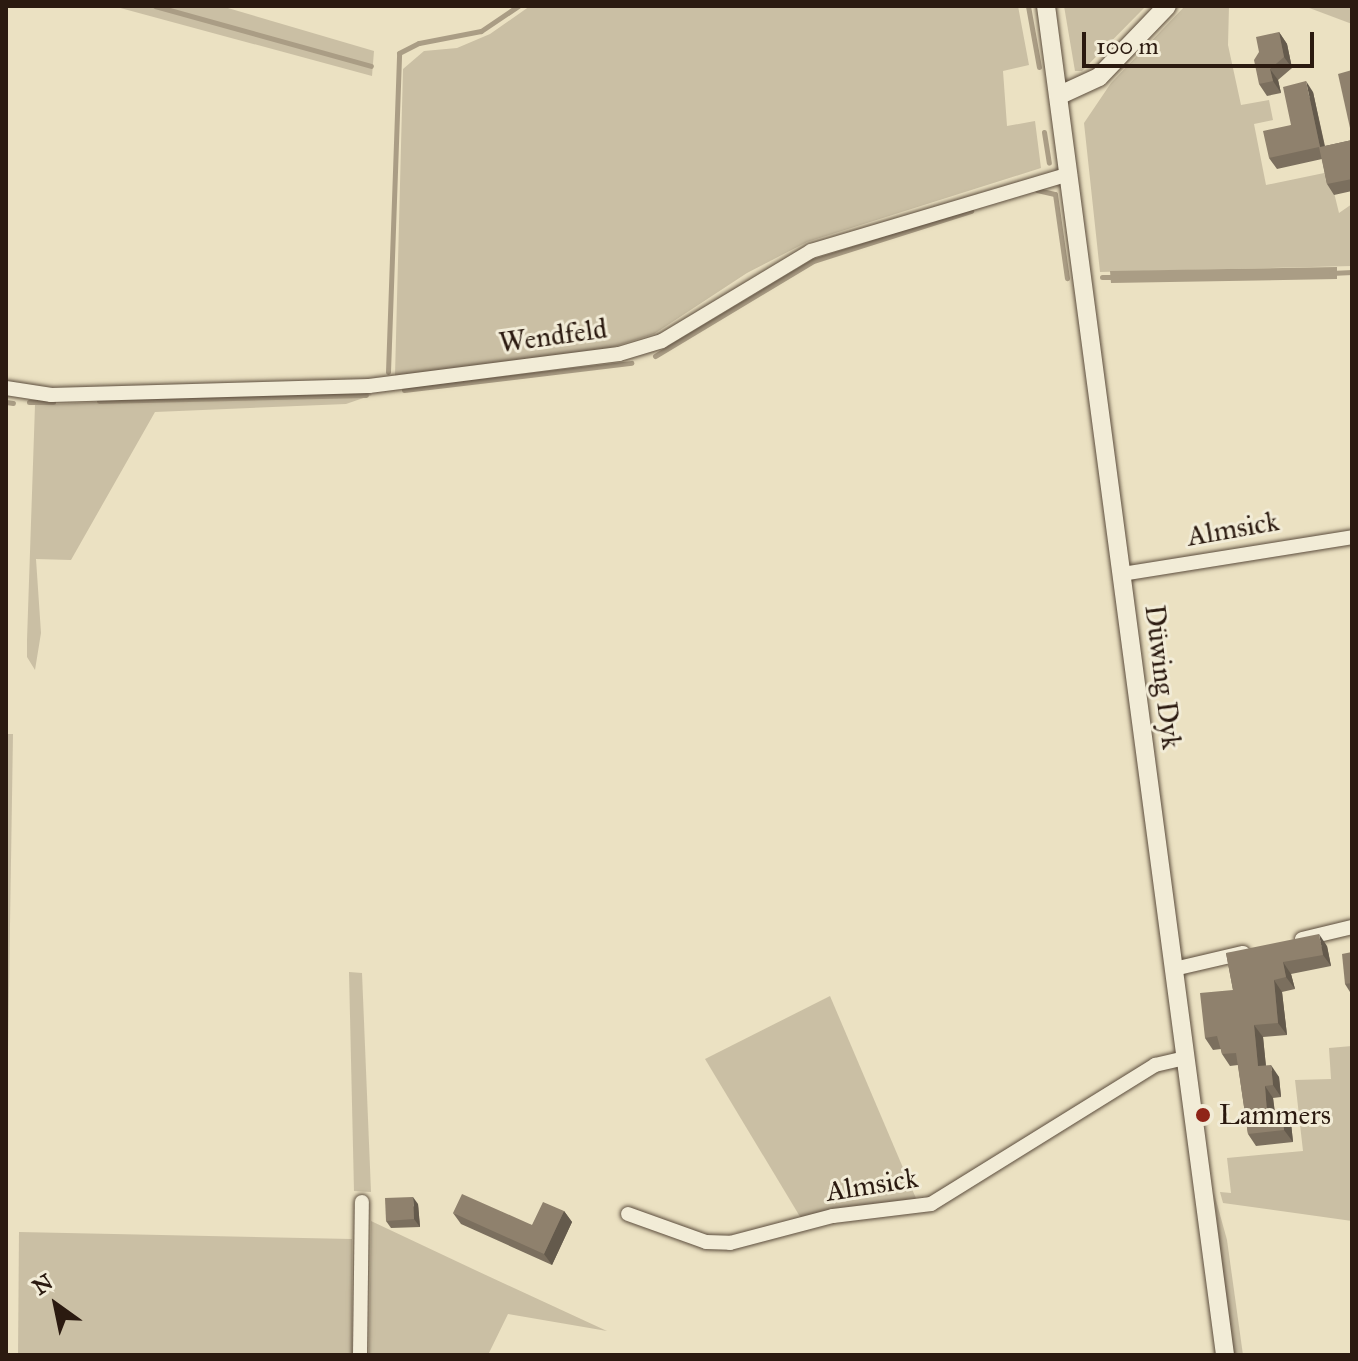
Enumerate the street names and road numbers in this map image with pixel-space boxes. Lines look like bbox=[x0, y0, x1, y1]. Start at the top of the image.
street label: Wendfeld bbox=[497, 312, 609, 360]
street label: Almsick bbox=[1184, 504, 1282, 554]
street label: Düwing Dyk bbox=[1137, 603, 1189, 751]
street label: Almsick bbox=[824, 1161, 920, 1209]

